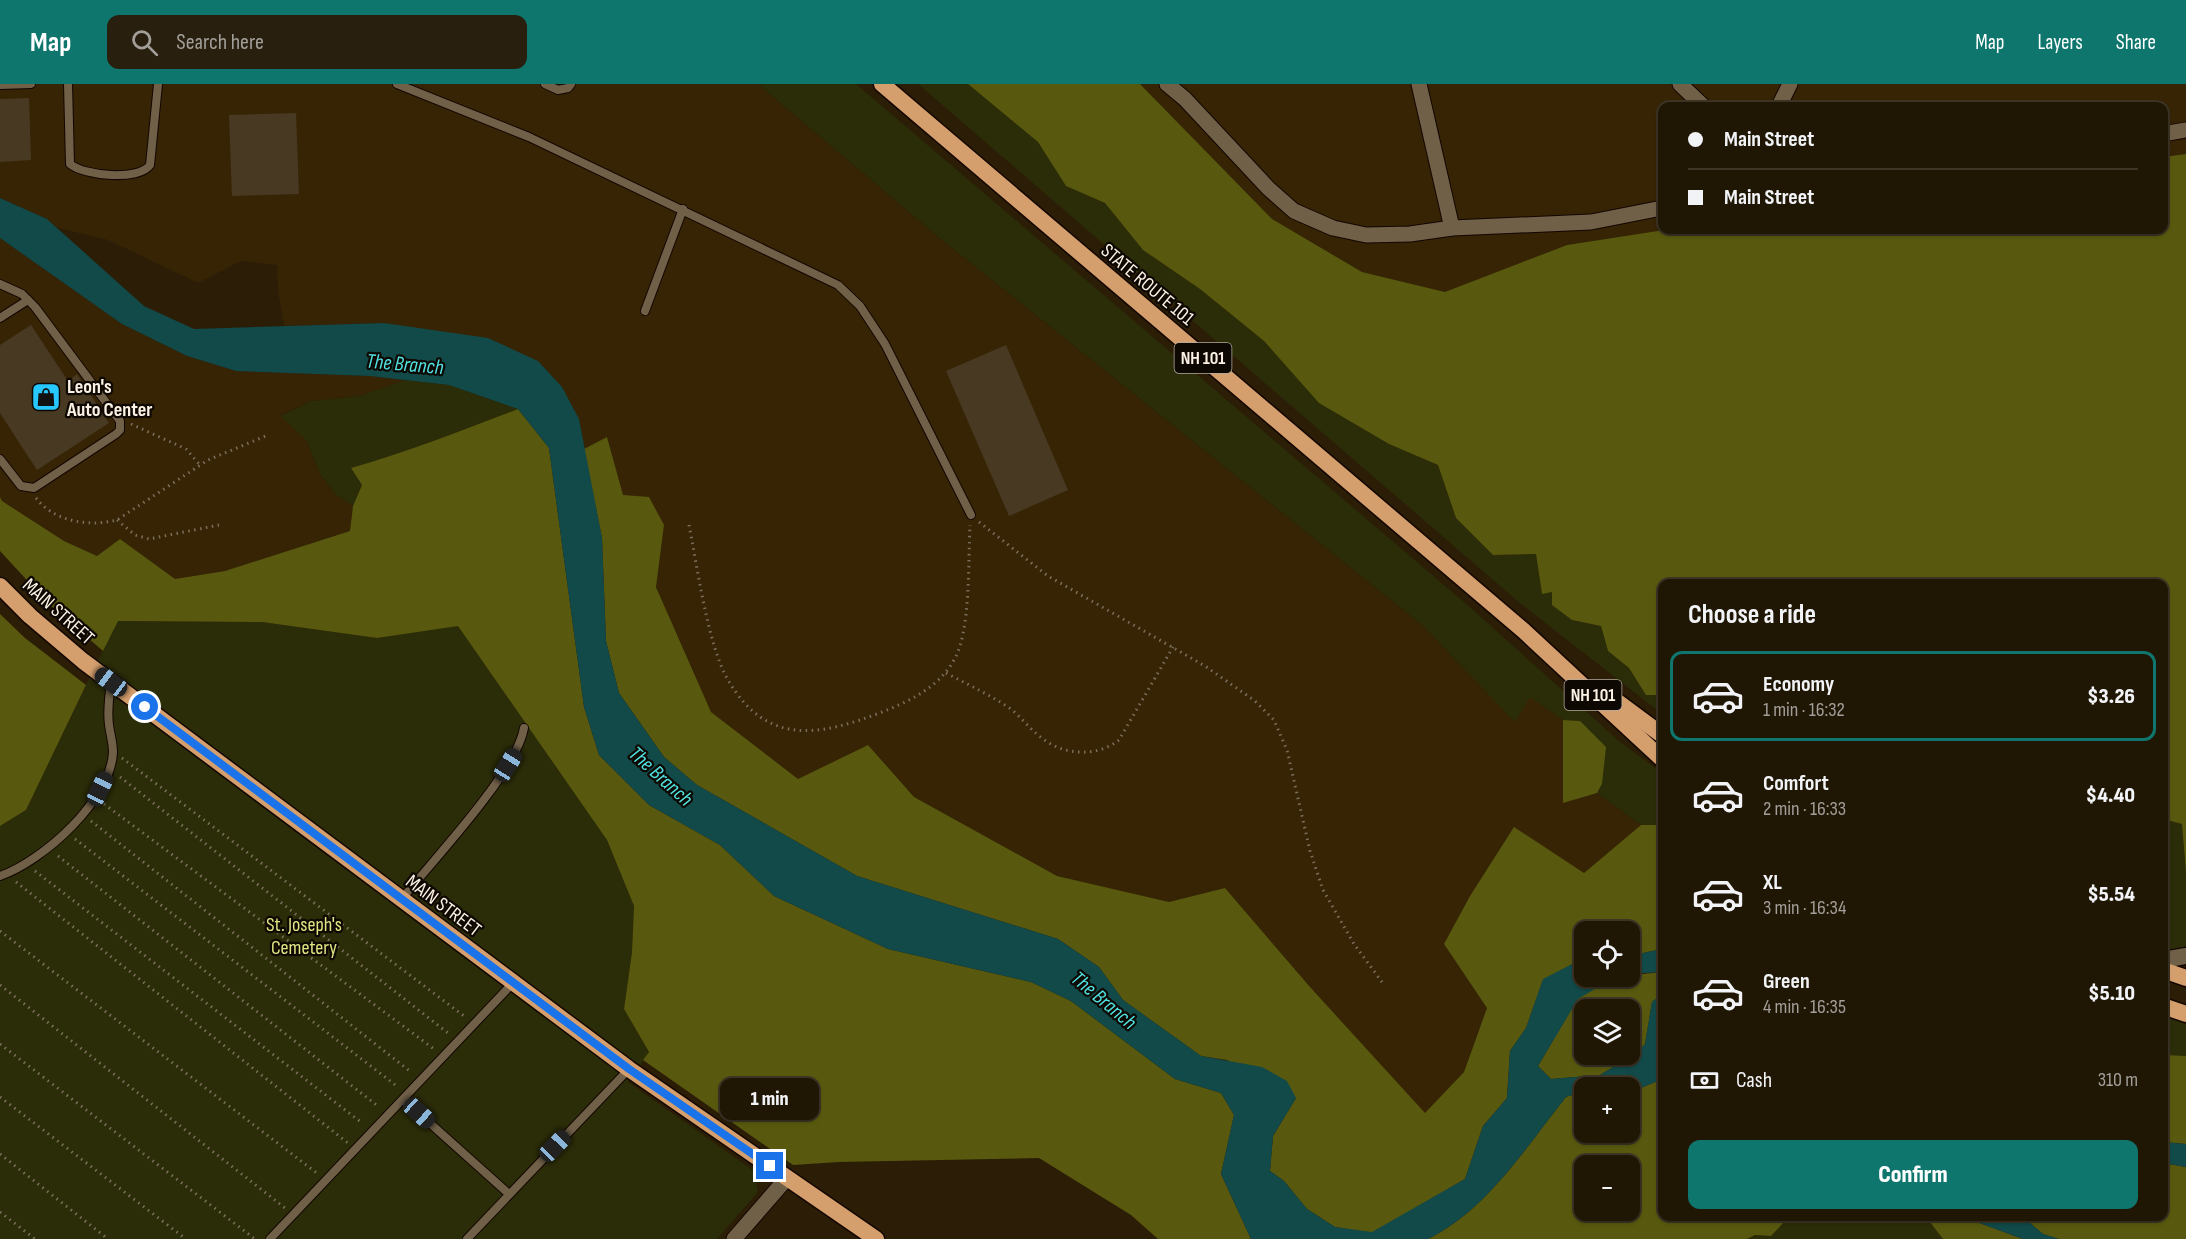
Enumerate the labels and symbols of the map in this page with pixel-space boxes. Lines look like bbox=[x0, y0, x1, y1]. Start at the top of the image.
street label: STATE ROUTE 101 bbox=[1096, 239, 1199, 331]
road number: NH 101 bbox=[1174, 343, 1232, 373]
water label: The Branch bbox=[365, 349, 445, 380]
place label: Leon's Auto Center bbox=[66, 375, 152, 422]
shop icon: Leon's Auto Center bbox=[30, 381, 62, 413]
street label: MAIN STREET bbox=[18, 573, 99, 650]
car bbox=[91, 664, 131, 700]
road number: NH 101 bbox=[1564, 680, 1622, 710]
route start bbox=[131, 693, 158, 720]
water label: The Branch bbox=[623, 741, 698, 812]
car bbox=[491, 745, 525, 785]
car bbox=[84, 769, 116, 809]
street label: MAIN STREET bbox=[401, 870, 486, 942]
park label: St. Joseph's Cemetery bbox=[266, 913, 342, 960]
water label: The Branch bbox=[1066, 966, 1142, 1035]
callout: 1 min bbox=[720, 1079, 820, 1121]
car bbox=[400, 1094, 438, 1132]
car bbox=[536, 1127, 574, 1165]
route end bbox=[756, 1152, 783, 1179]

